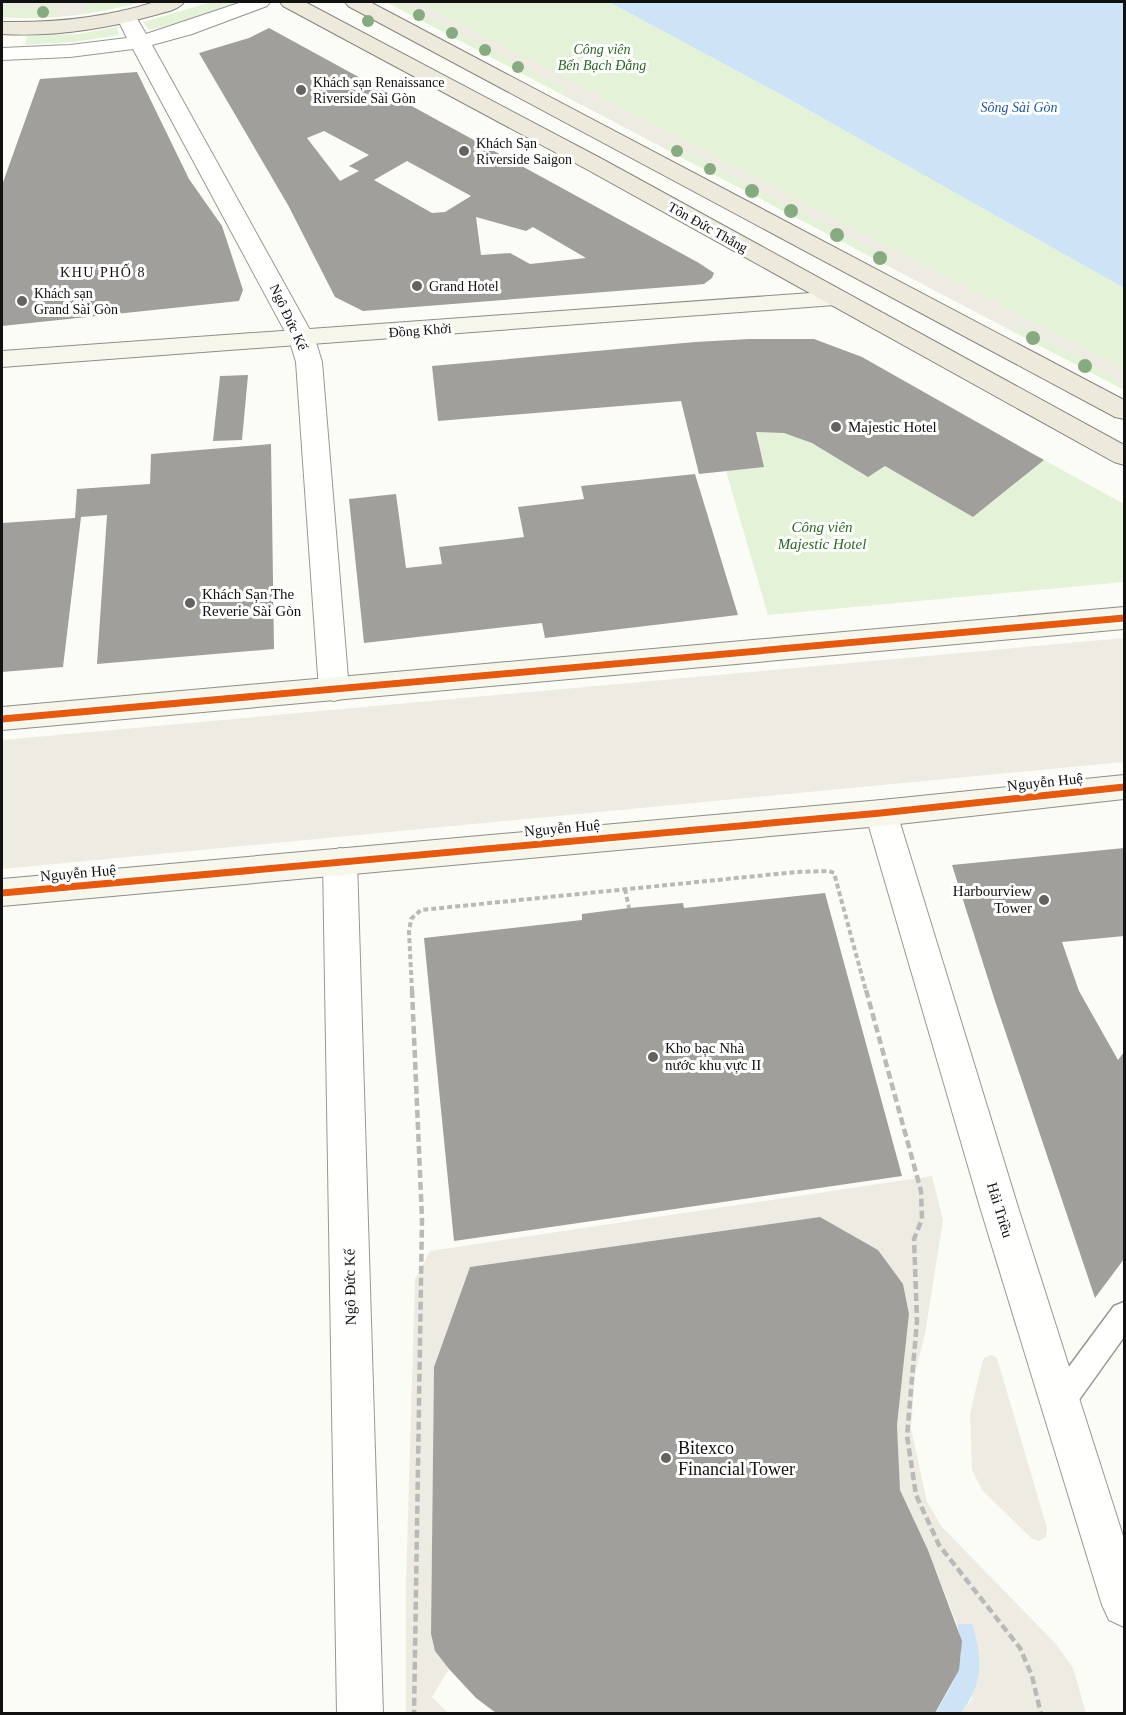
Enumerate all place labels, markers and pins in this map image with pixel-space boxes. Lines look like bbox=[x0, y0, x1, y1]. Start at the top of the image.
place label: Khách sạn Renaissance Riverside Sài Gòn bbox=[313, 75, 444, 106]
marker: Khách sạn Renaissance Riverside Sài Gòn bbox=[294, 83, 308, 97]
place label: Khách Sạn Riverside Saigon bbox=[476, 136, 572, 167]
marker: Khách Sạn Riverside Saigon bbox=[457, 144, 471, 158]
marker: Grand Hotel bbox=[410, 279, 424, 293]
place label: Grand Hotel bbox=[429, 279, 499, 294]
place label: Khách sạn Grand Sài Gòn bbox=[34, 286, 118, 317]
marker: Khách sạn Grand Sài Gòn bbox=[15, 294, 29, 308]
place label: Majestic Hotel bbox=[848, 419, 937, 435]
marker: Majestic Hotel bbox=[829, 420, 843, 434]
place label: Khách Sạn The Reverie Sài Gòn bbox=[202, 586, 302, 619]
marker: Khách Sạn The Reverie Sài Gòn bbox=[183, 596, 197, 610]
place label: Harbourview Tower bbox=[953, 883, 1032, 916]
marker: Harbourview Tower bbox=[1037, 893, 1051, 907]
place label: Kho bạc Nhà nước khu vực II bbox=[665, 1040, 761, 1073]
marker: Kho bạc Nhà nước khu vực II bbox=[646, 1050, 660, 1064]
place label: Bitexco Financial Tower bbox=[678, 1438, 795, 1479]
marker: Bitexco Financial Tower bbox=[659, 1451, 673, 1465]

